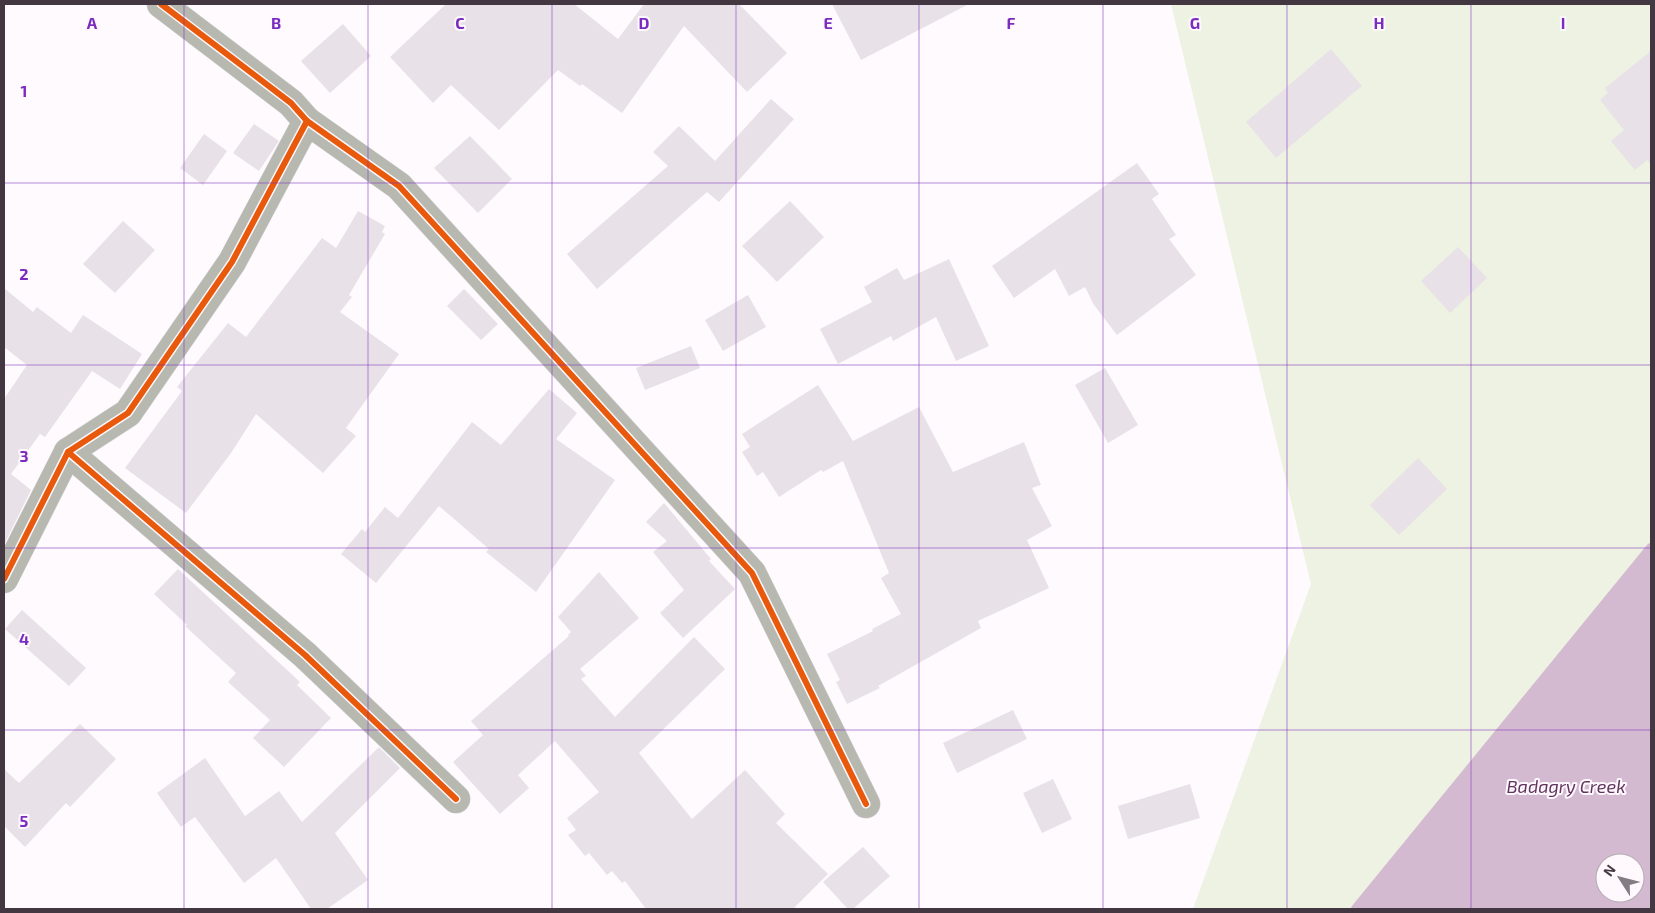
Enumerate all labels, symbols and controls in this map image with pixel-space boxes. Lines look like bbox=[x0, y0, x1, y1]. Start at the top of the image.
text: A bbox=[87, 13, 98, 32]
text: B bbox=[271, 13, 281, 32]
text: C bbox=[455, 13, 465, 32]
text: D bbox=[639, 13, 650, 32]
text: E bbox=[823, 13, 833, 32]
text: F bbox=[1007, 13, 1016, 32]
text: G bbox=[1190, 13, 1200, 32]
text: H bbox=[1373, 13, 1385, 32]
text: I bbox=[1561, 13, 1565, 32]
text: 1 bbox=[21, 81, 27, 100]
text: 2 bbox=[19, 264, 29, 283]
text: 3 bbox=[19, 446, 29, 465]
text: 4 bbox=[19, 629, 29, 648]
water label: Badagry Creek bbox=[1506, 775, 1626, 797]
text: 5 bbox=[20, 811, 29, 830]
north arrow bbox=[1595, 853, 1645, 903]
text: N bbox=[1599, 861, 1619, 879]

